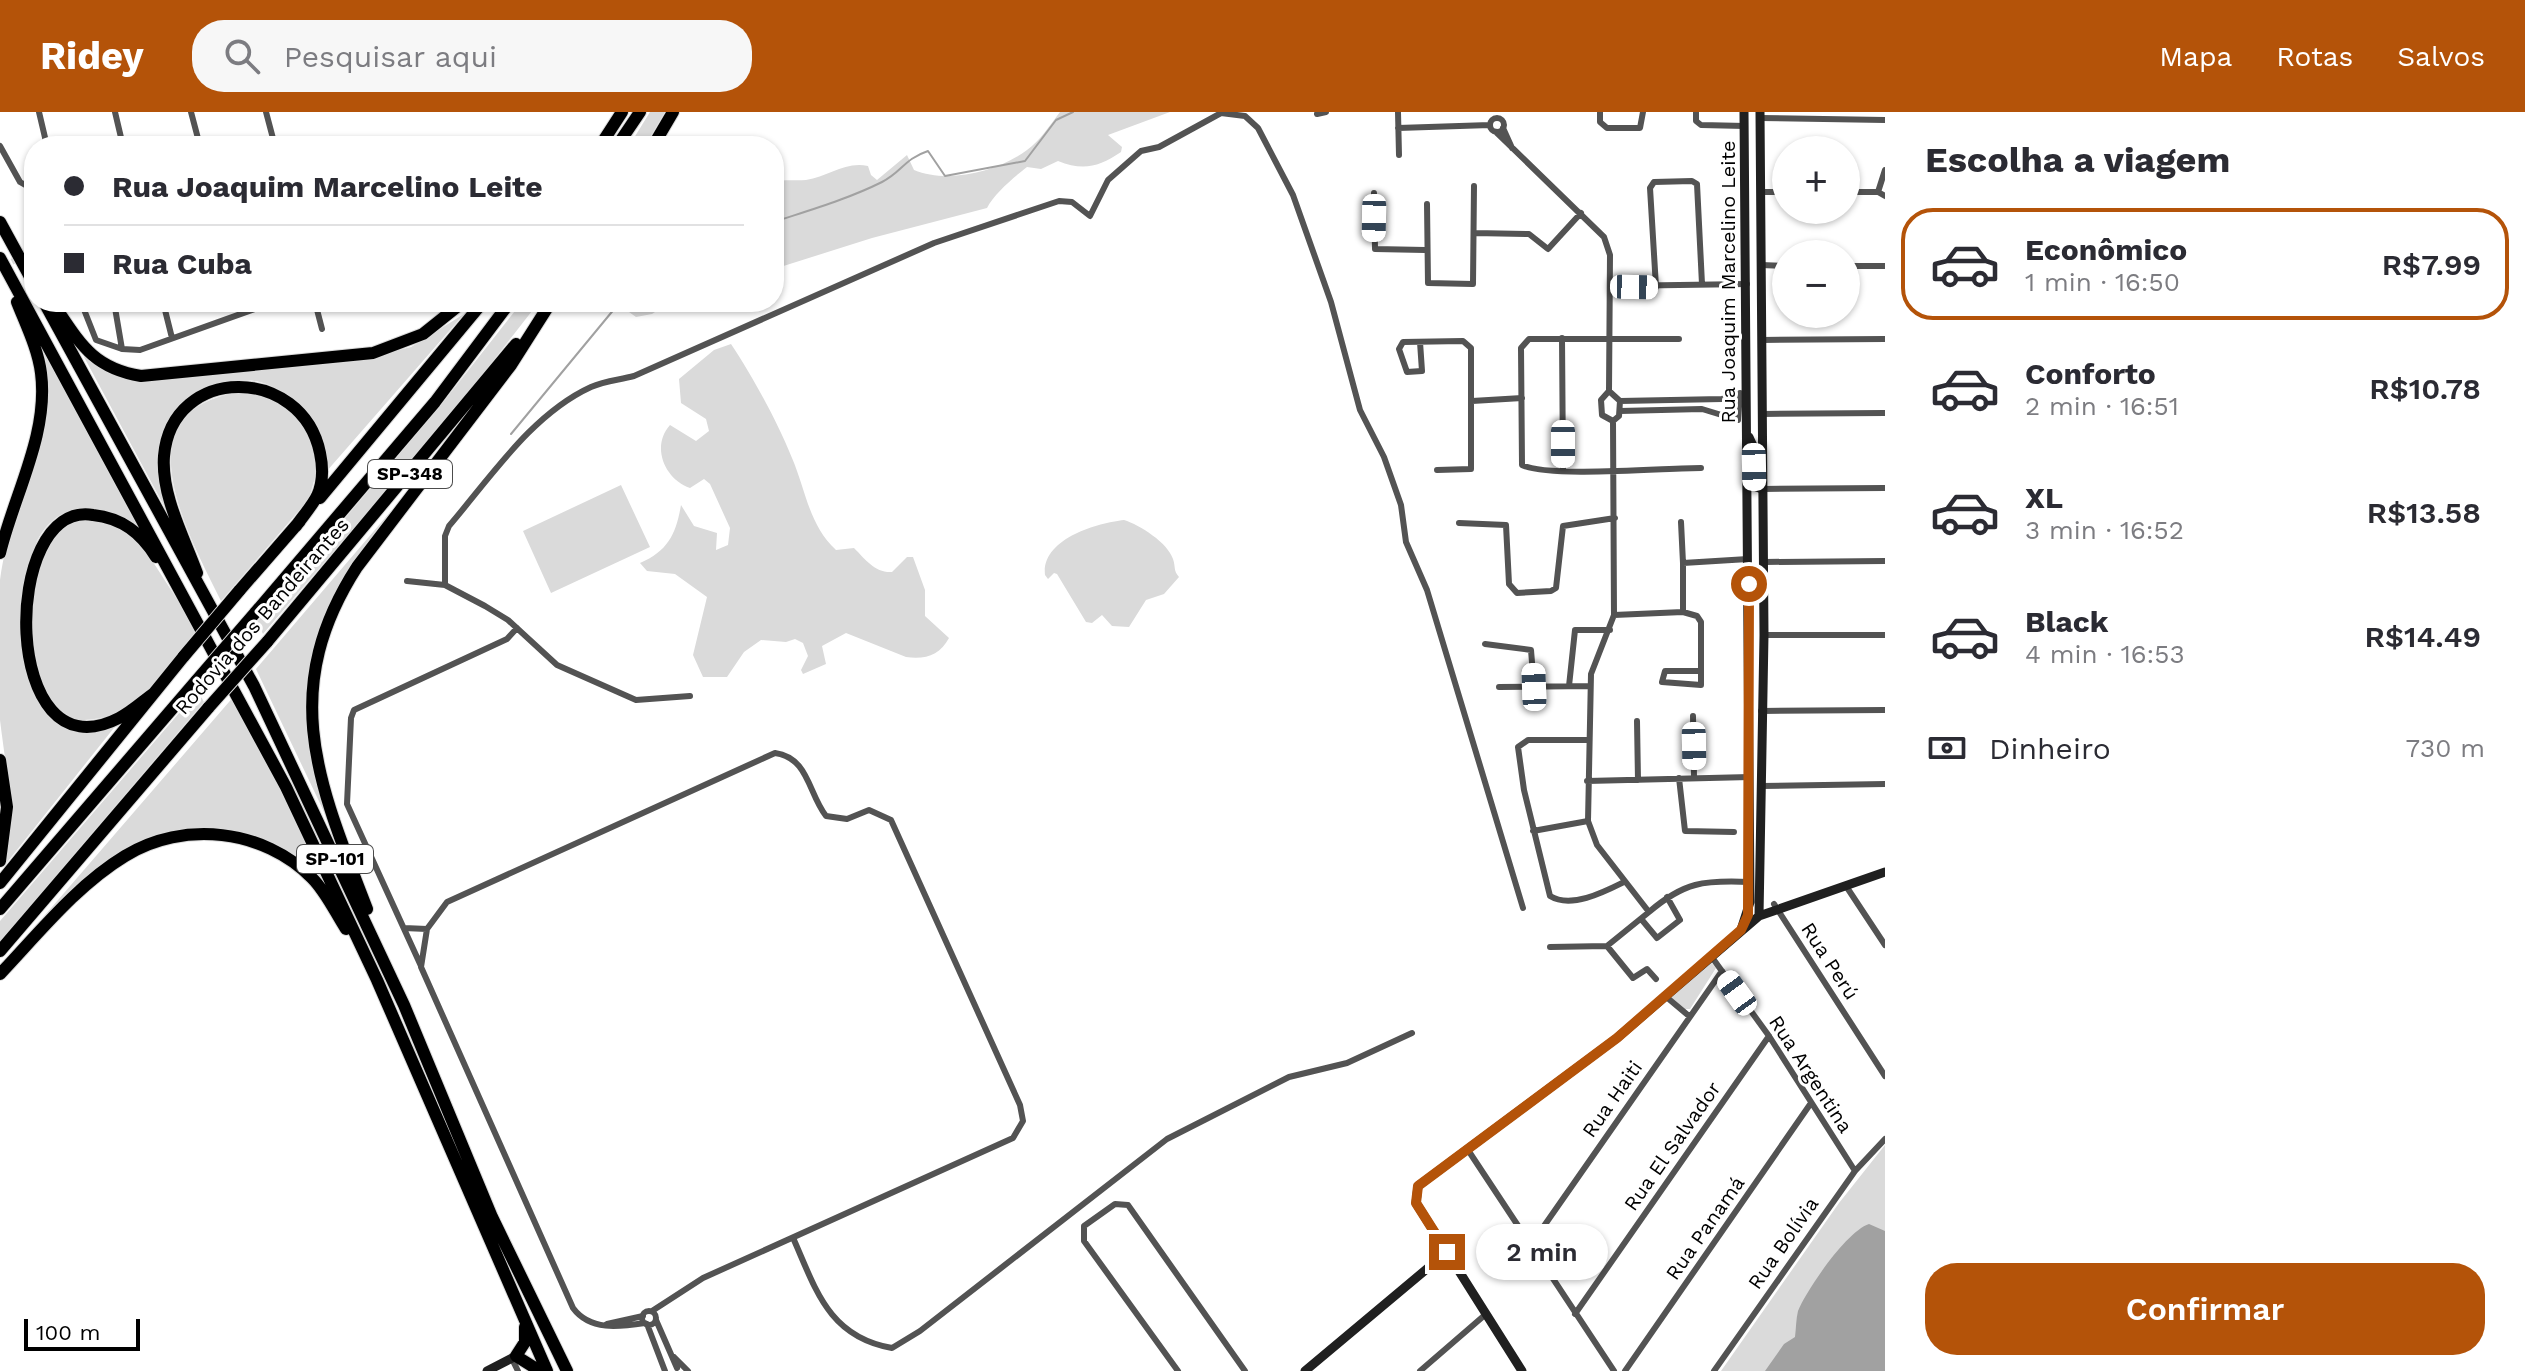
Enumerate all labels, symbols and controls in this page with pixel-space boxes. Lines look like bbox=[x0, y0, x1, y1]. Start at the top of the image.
search box bbox=[192, 20, 752, 92]
text: Ridey bbox=[40, 34, 144, 78]
icon: search bbox=[220, 34, 264, 78]
text: Pesquisar aqui bbox=[284, 39, 497, 74]
text: Mapa bbox=[2159, 40, 2232, 73]
text: Rotas bbox=[2276, 40, 2353, 73]
text: Salvos bbox=[2397, 40, 2485, 73]
map controls bbox=[1772, 136, 1860, 328]
button: + bbox=[1772, 136, 1860, 224]
text: Escolha a viagem bbox=[1925, 139, 2230, 181]
street label: Rua Joaquim Marcelino Leite bbox=[1716, 140, 1740, 424]
text: Rua Joaquim Marcelino Leite bbox=[112, 169, 543, 204]
car bbox=[1362, 194, 1386, 242]
icon: car bbox=[1929, 228, 2001, 300]
text: Econômico bbox=[2025, 232, 2187, 267]
button: − bbox=[1772, 240, 1860, 328]
text: Rua Cuba bbox=[112, 246, 252, 281]
text: R$7.99 bbox=[2382, 247, 2481, 282]
text: 1 min · 16:50 bbox=[2025, 267, 2180, 297]
car bbox=[1610, 275, 1658, 299]
icon: car bbox=[1929, 352, 2001, 424]
text: Conforto bbox=[2025, 356, 2156, 391]
text: R$10.78 bbox=[2369, 371, 2481, 406]
text: 2 min · 16:51 bbox=[2025, 391, 2179, 421]
car bbox=[1551, 420, 1575, 468]
car bbox=[1742, 443, 1766, 491]
road number: SP-348 bbox=[368, 460, 452, 488]
icon: car bbox=[1929, 476, 2001, 548]
text: XL bbox=[2025, 480, 2063, 515]
text: R$13.58 bbox=[2367, 495, 2481, 530]
street label: Rodovia dos Bandeirantes bbox=[170, 513, 354, 719]
text: 3 min · 16:52 bbox=[2025, 515, 2184, 545]
route start bbox=[1731, 566, 1767, 602]
icon: car bbox=[1929, 600, 2001, 672]
text: Black bbox=[2025, 604, 2109, 639]
text: R$14.49 bbox=[2365, 619, 2481, 654]
text: 4 min · 16:53 bbox=[2025, 639, 2185, 669]
car bbox=[1521, 663, 1547, 711]
car bbox=[1682, 722, 1706, 770]
icon: cash bbox=[1925, 726, 1969, 770]
text: Dinheiro bbox=[1989, 731, 2111, 766]
text: 730 m bbox=[2405, 733, 2485, 763]
road number: SP-101 bbox=[297, 845, 373, 873]
street label: Rua Perú bbox=[1796, 918, 1864, 1004]
car bbox=[1713, 967, 1761, 1019]
street label: Rua Argentina bbox=[1764, 1011, 1858, 1137]
street label: Rua Haiti bbox=[1577, 1056, 1647, 1142]
street label: Rua El Salvador bbox=[1619, 1077, 1725, 1215]
street label: Rua Panamá bbox=[1661, 1172, 1749, 1284]
street label: Rua Bolívia bbox=[1743, 1192, 1823, 1294]
callout: 2 min bbox=[1475, 1224, 1607, 1280]
route end bbox=[1429, 1234, 1465, 1270]
text: 2 min bbox=[1506, 1237, 1578, 1267]
button: Confirmar bbox=[1925, 1263, 2485, 1355]
scale bar bbox=[24, 1315, 140, 1351]
text: 100 m bbox=[36, 1320, 100, 1345]

